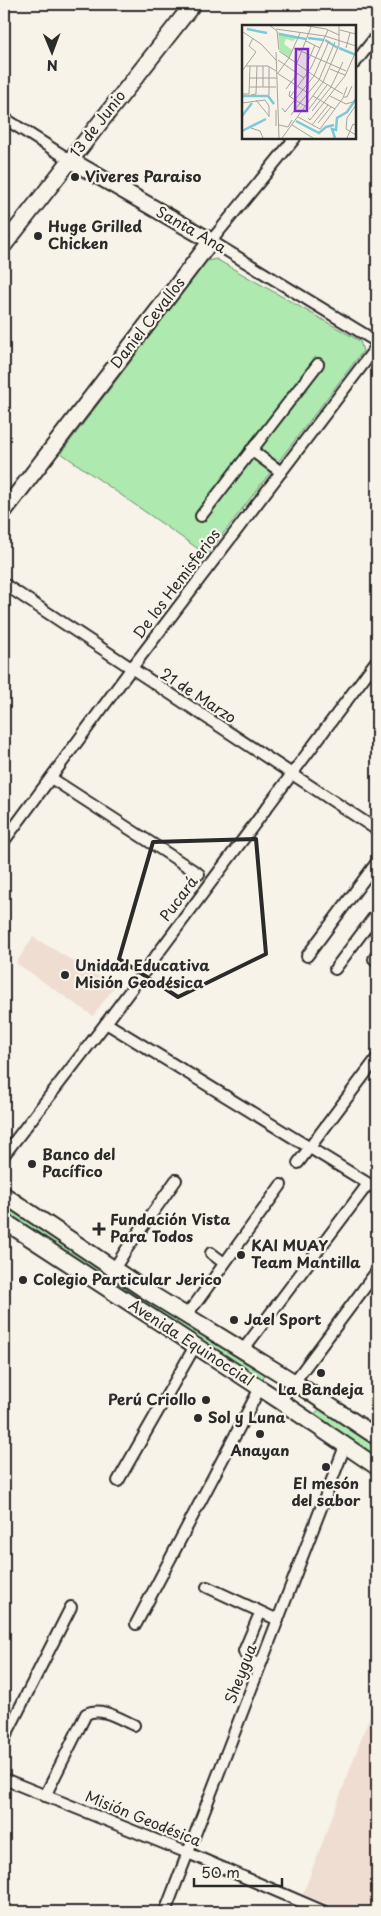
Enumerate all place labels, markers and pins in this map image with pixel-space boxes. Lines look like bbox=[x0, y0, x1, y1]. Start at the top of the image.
place label: Viveres Paraiso bbox=[85, 164, 201, 187]
marker: Viveres Paraiso bbox=[69, 171, 81, 183]
place label: Huge Grilled Chicken bbox=[48, 214, 142, 254]
marker: Huge Grilled Chicken bbox=[32, 230, 44, 242]
place label: Unidad Educativa Misión Geodésica bbox=[75, 953, 210, 993]
marker: Unidad Educativa Misión Geodésica bbox=[59, 969, 71, 981]
place label: Banco del Pacífico bbox=[42, 1142, 115, 1182]
marker: Banco del Pacífico bbox=[26, 1158, 38, 1170]
place label: Fundación Vista Para Todos bbox=[110, 1207, 230, 1247]
marker: Fundación Vista Para Todos bbox=[92, 1222, 106, 1236]
place label: KAI MUAY Team Mantilla bbox=[251, 1233, 361, 1273]
marker: KAI MUAY Team Mantilla bbox=[235, 1249, 247, 1261]
place label: Colegio Particular Jerico bbox=[33, 1267, 222, 1290]
marker: Colegio Particular Jerico bbox=[17, 1274, 29, 1286]
place label: Jael Sport bbox=[244, 1307, 322, 1330]
marker: Jael Sport bbox=[228, 1314, 240, 1326]
marker: La Bandeja bbox=[315, 1367, 327, 1379]
place label: La Bandeja bbox=[278, 1377, 364, 1400]
place label: Perú Criollo bbox=[108, 1387, 196, 1410]
marker: Perú Criollo bbox=[200, 1394, 212, 1406]
place label: Sol y Luna bbox=[208, 1405, 286, 1428]
marker: Sol y Luna bbox=[192, 1412, 204, 1424]
marker: Anayan bbox=[254, 1428, 266, 1440]
place label: Anayan bbox=[229, 1438, 290, 1461]
marker: El mesón del sabor bbox=[320, 1461, 332, 1473]
place label: El mesón del sabor bbox=[291, 1471, 361, 1511]

